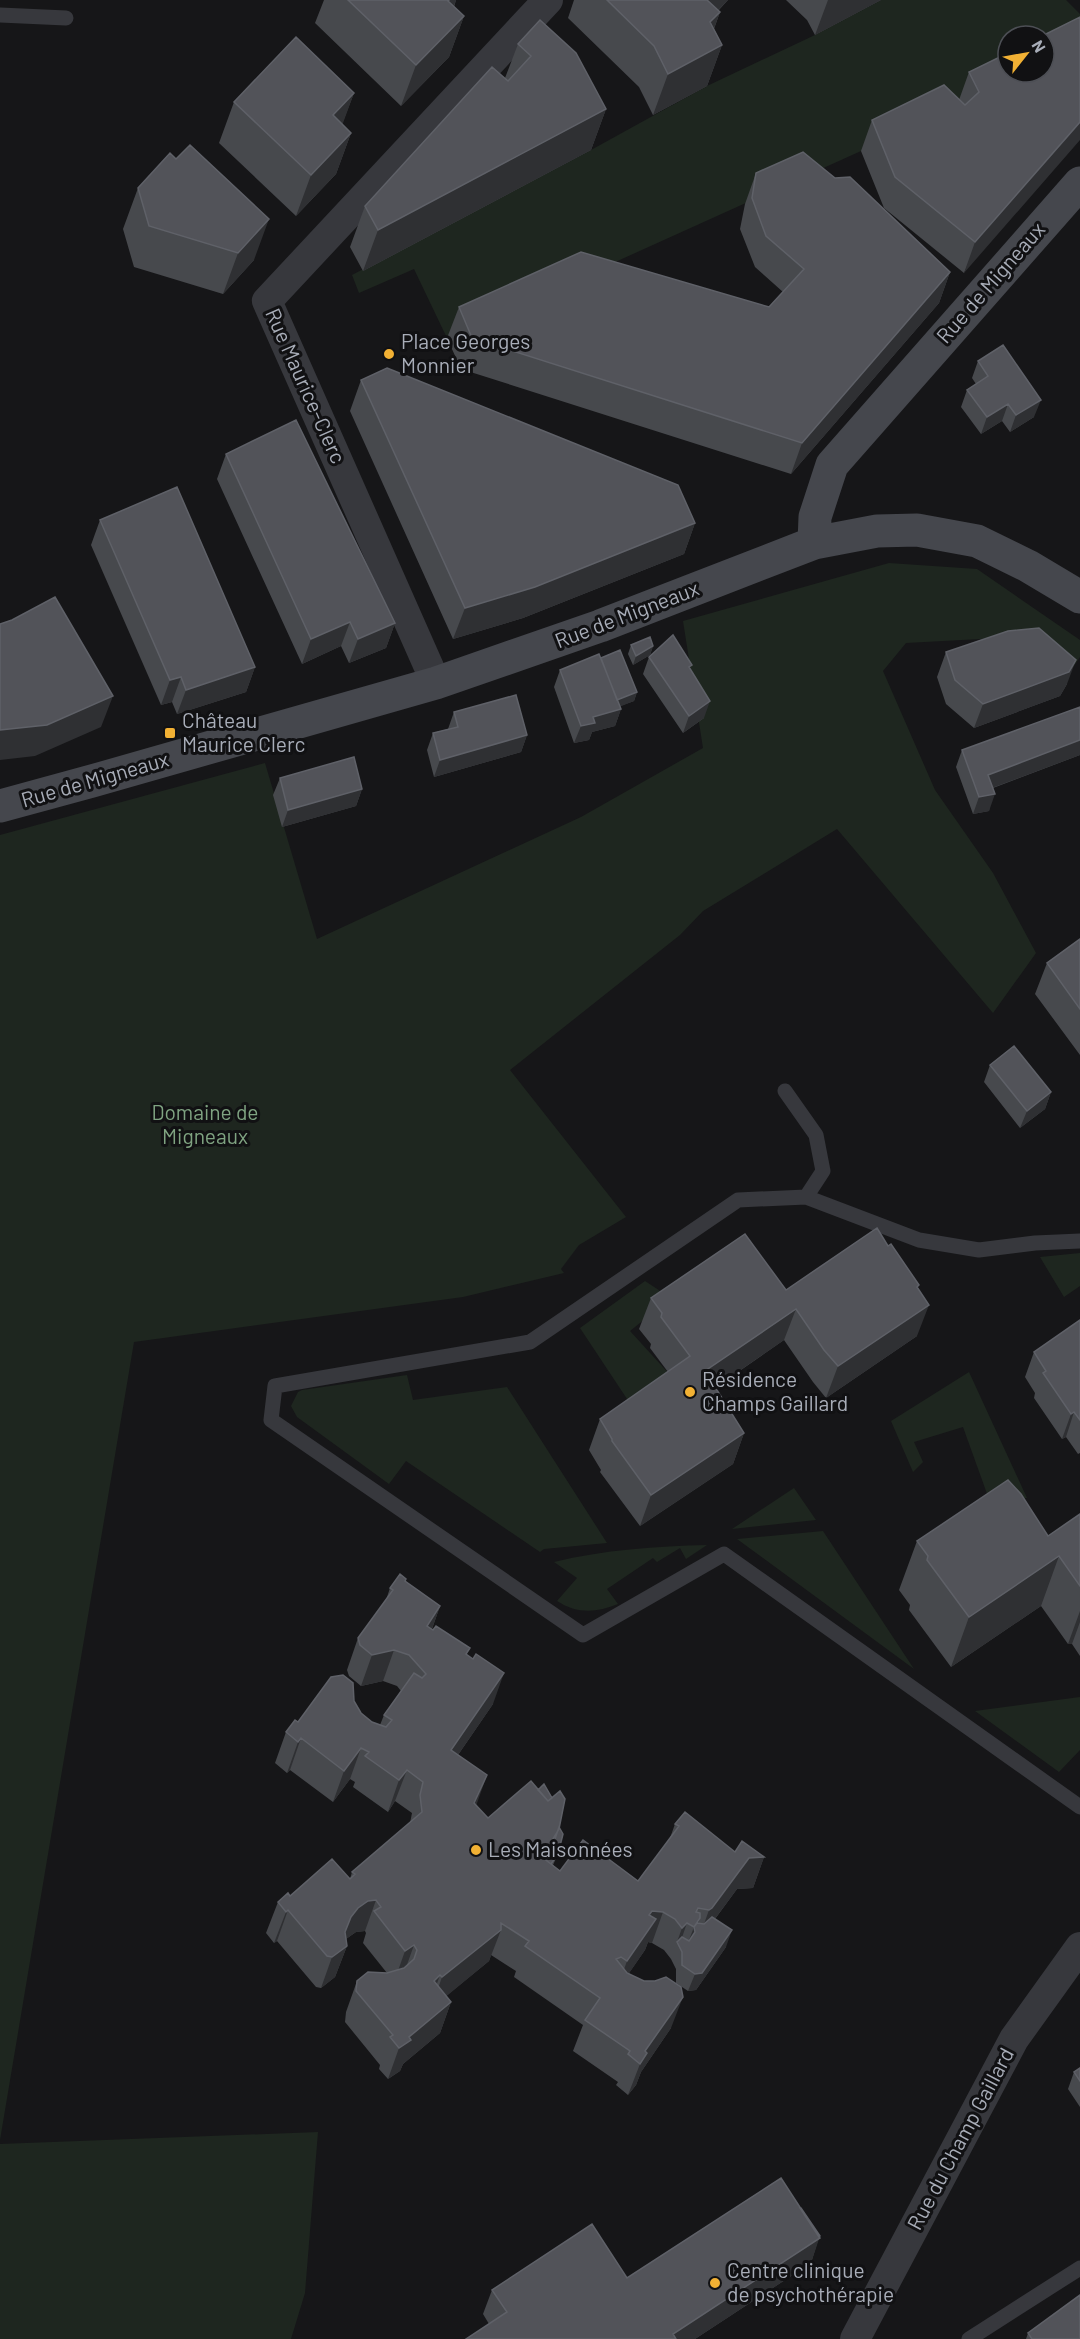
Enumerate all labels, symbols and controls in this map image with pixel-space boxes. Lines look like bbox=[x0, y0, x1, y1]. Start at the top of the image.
north arrow bbox=[996, 24, 1056, 84]
text: N bbox=[1028, 37, 1050, 55]
street label: Rue de Migneaux bbox=[930, 216, 1049, 348]
street label: Rue Maurice-Clerc bbox=[261, 304, 352, 467]
place label: Place Georges Monnier bbox=[401, 328, 530, 377]
marker: Place Georges Monnier bbox=[382, 347, 396, 361]
street label: Rue de Migneaux bbox=[551, 575, 702, 653]
place label: Château Maurice Clerc bbox=[182, 707, 305, 756]
marker: Château Maurice Clerc bbox=[163, 726, 177, 740]
street label: Rue de Migneaux bbox=[18, 746, 171, 812]
park label: Domaine de Migneaux bbox=[151, 1099, 259, 1148]
place label: Résidence Champs Gaillard bbox=[702, 1366, 848, 1415]
marker: Résidence Champs Gaillard bbox=[683, 1385, 697, 1399]
place label: Les Maisonnées bbox=[488, 1836, 633, 1861]
marker: Les Maisonnées bbox=[469, 1843, 483, 1857]
street label: Rue du Champ Gaillard bbox=[901, 2043, 1018, 2234]
place label: Centre clinique de psychothérapie bbox=[727, 2257, 894, 2306]
marker: Centre clinique de psychothérapie bbox=[708, 2276, 722, 2290]

